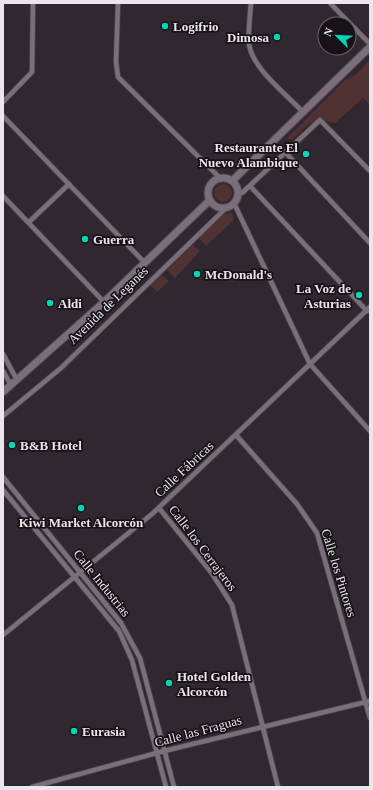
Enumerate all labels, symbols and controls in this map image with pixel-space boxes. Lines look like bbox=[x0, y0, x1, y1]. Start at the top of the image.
north arrow bbox=[317, 16, 357, 56]
place label: Logifrio bbox=[173, 19, 219, 34]
marker: Logifrio bbox=[160, 21, 170, 31]
text: N bbox=[321, 26, 335, 38]
place label: Dimosa bbox=[227, 30, 269, 45]
marker: Dimosa bbox=[272, 32, 282, 42]
place label: Restaurante El Nuevo Alambique bbox=[199, 140, 298, 170]
marker: Restaurante El Nuevo Alambique bbox=[301, 149, 311, 159]
place label: Guerra bbox=[93, 232, 135, 247]
marker: Guerra bbox=[80, 234, 90, 244]
street label: Avenida de Leganés bbox=[65, 263, 151, 347]
place label: McDonald's bbox=[205, 267, 272, 282]
marker: McDonald's bbox=[192, 269, 202, 279]
place label: La Voz de Asturias bbox=[296, 281, 351, 311]
marker: La Voz de Asturias bbox=[354, 290, 364, 300]
place label: Aldi bbox=[58, 296, 82, 311]
marker: Aldi bbox=[45, 298, 55, 308]
place label: B&B Hotel bbox=[20, 438, 82, 453]
street label: Calle Fábricas bbox=[152, 438, 216, 500]
marker: B&B Hotel bbox=[7, 440, 17, 450]
street label: Calle los Cerrajeros bbox=[166, 502, 240, 594]
marker: Kiwi Market Alcorcón bbox=[76, 503, 86, 513]
place label: Kiwi Market Alcorcón bbox=[19, 515, 144, 530]
street label: Calle los Pintores bbox=[318, 527, 360, 619]
street label: Calle Industrias bbox=[70, 546, 134, 620]
place label: Hotel Golden Alcorcón bbox=[177, 669, 252, 699]
marker: Hotel Golden Alcorcón bbox=[164, 678, 174, 688]
street label: Calle las Fraguas bbox=[153, 712, 243, 750]
place label: Eurasia bbox=[82, 724, 126, 739]
marker: Eurasia bbox=[69, 726, 79, 736]

